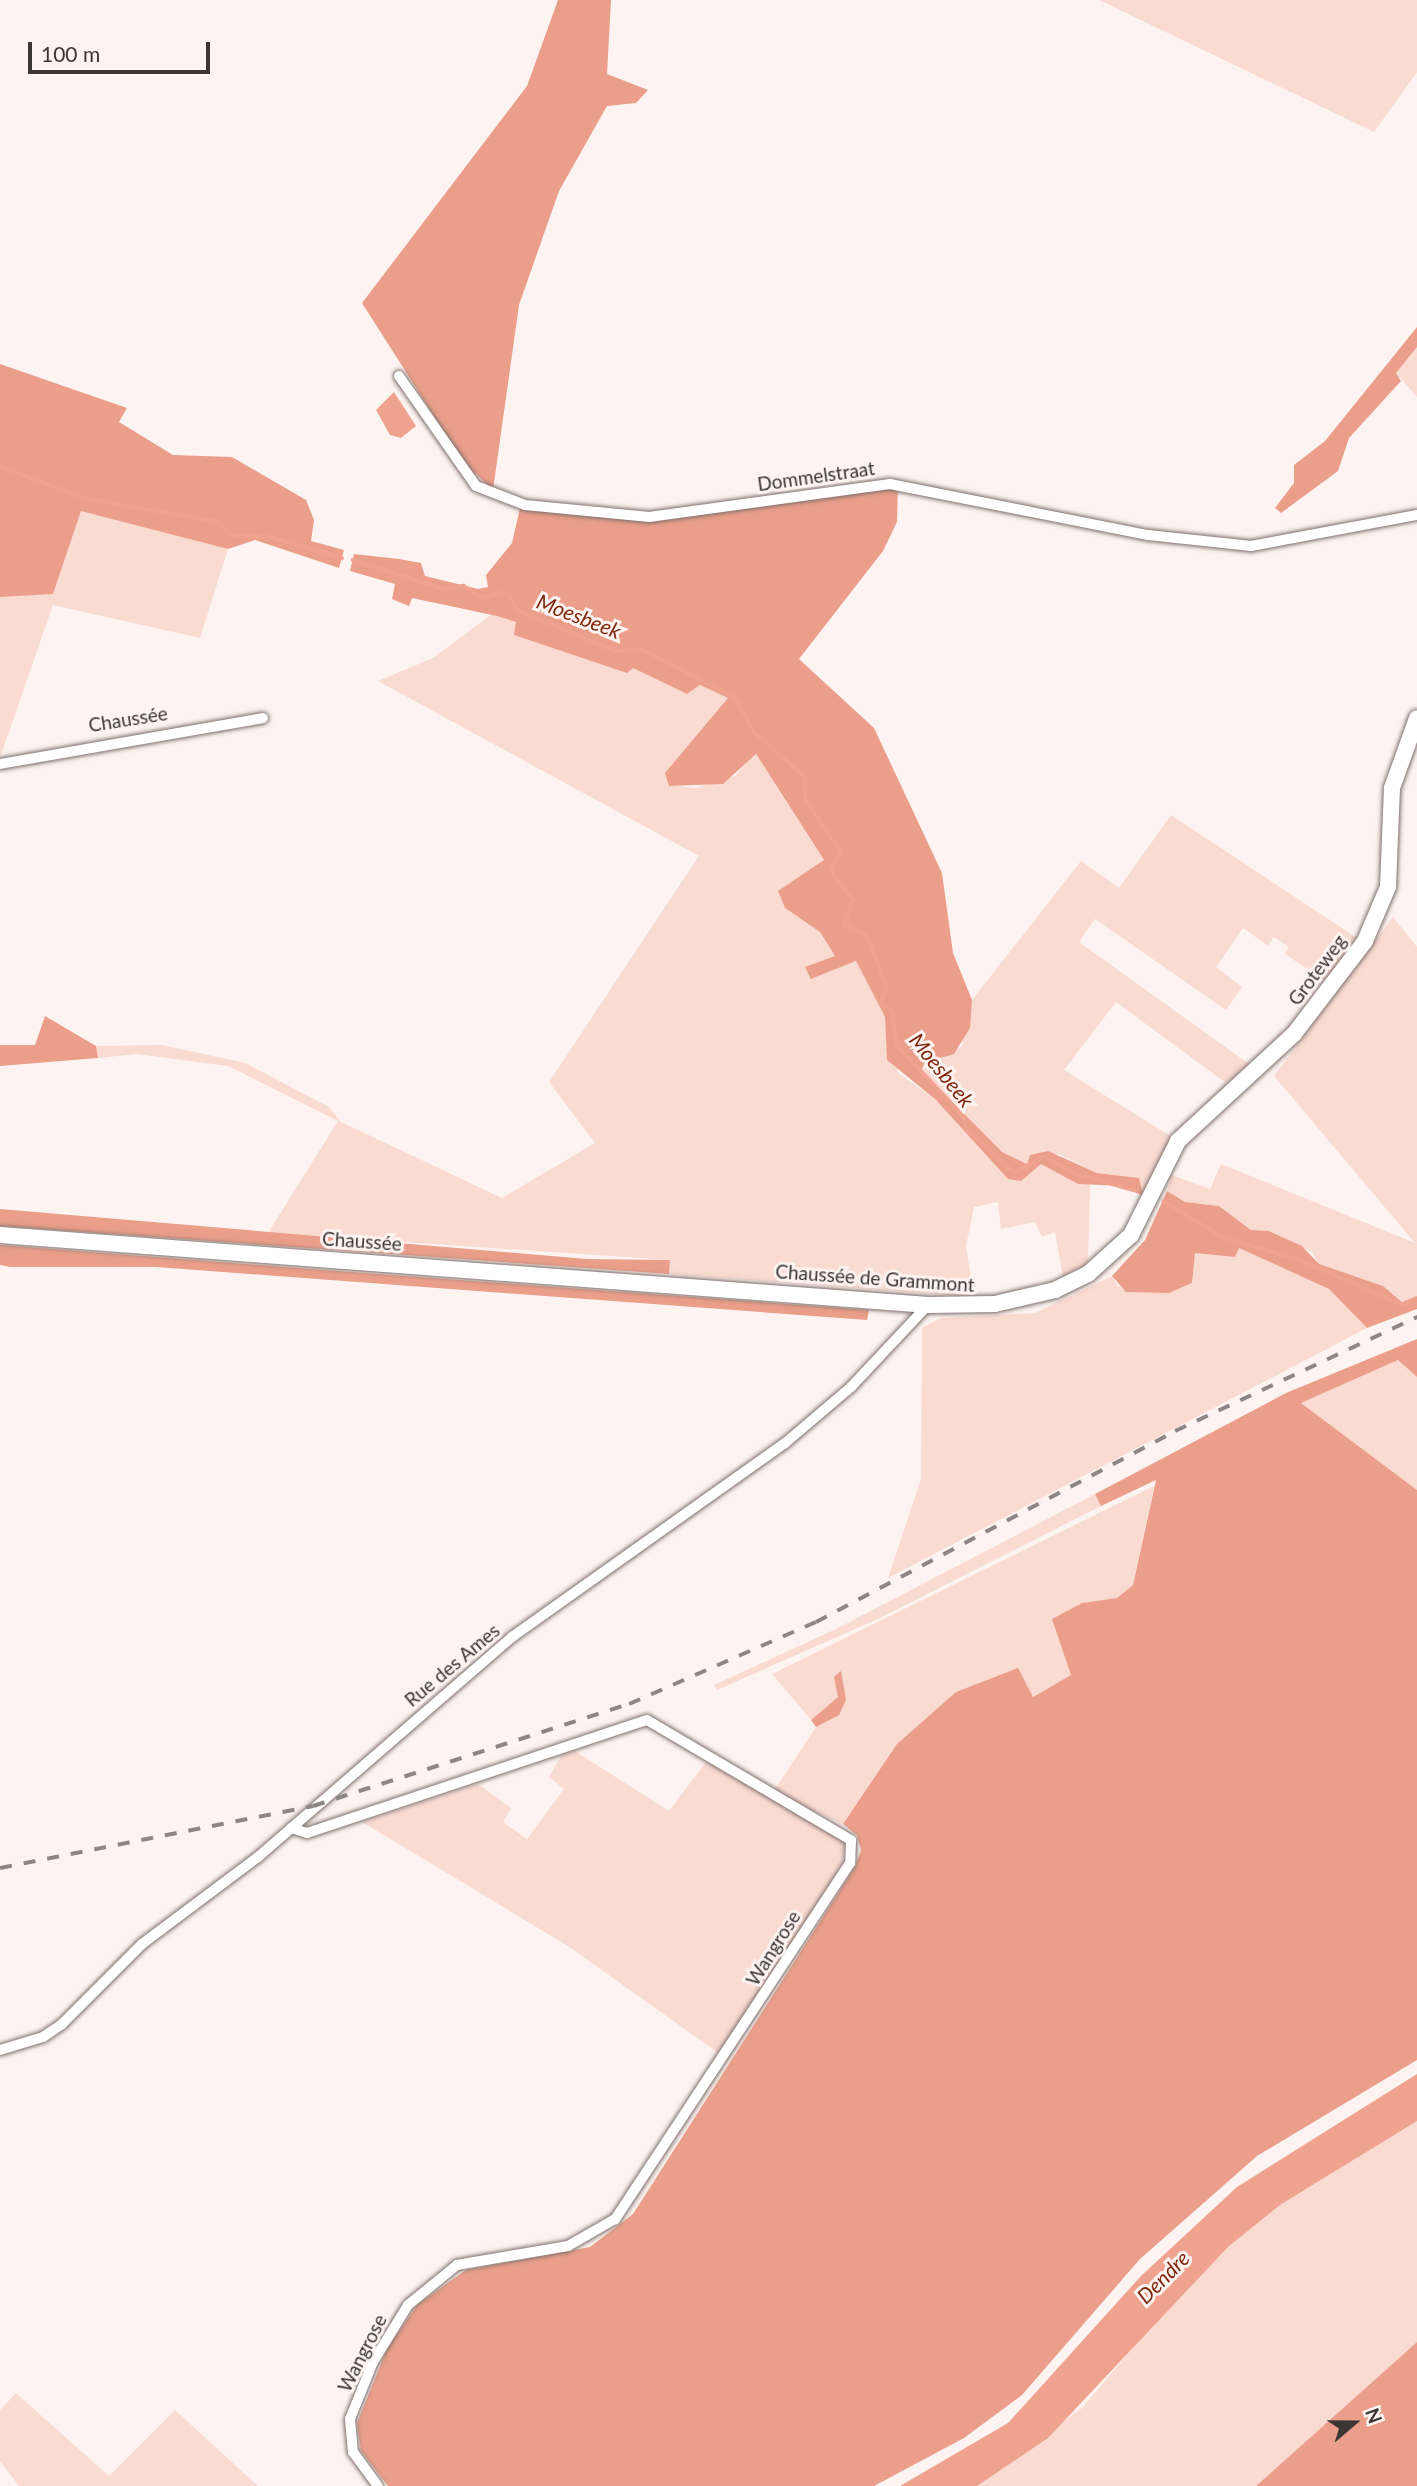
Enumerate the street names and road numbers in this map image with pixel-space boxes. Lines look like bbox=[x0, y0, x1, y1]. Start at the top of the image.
street label: Dommelstraat bbox=[756, 456, 876, 496]
street label: Chaussée bbox=[87, 701, 169, 737]
street label: Groteweg bbox=[1283, 930, 1351, 1010]
street label: Chaussée bbox=[321, 1227, 403, 1255]
street label: Chaussée de Grammont bbox=[775, 1260, 975, 1296]
street label: Rue des Ames bbox=[400, 1619, 504, 1711]
street label: Wangrose bbox=[741, 1906, 805, 1990]
street label: Wangrose bbox=[333, 2310, 391, 2396]

